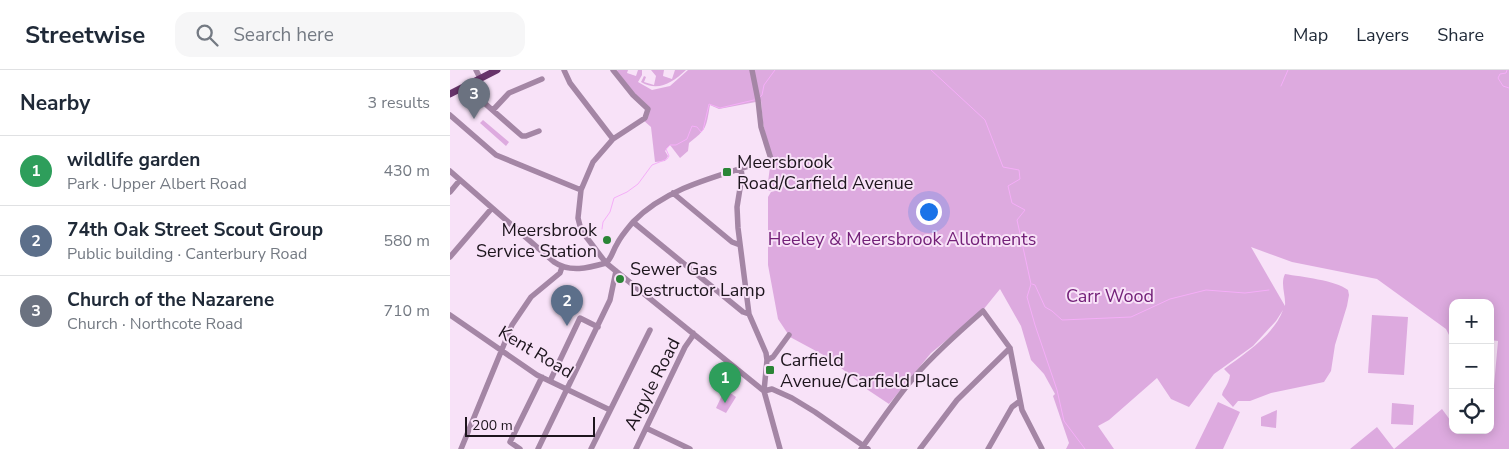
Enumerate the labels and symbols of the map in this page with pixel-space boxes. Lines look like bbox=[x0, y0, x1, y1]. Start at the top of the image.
pin: 3 bbox=[458, 78, 490, 119]
place label: Meersbrook Road/Carfield Avenue bbox=[737, 150, 913, 195]
marker: Meersbrook Road/Carfield Avenue bbox=[721, 166, 733, 178]
your location bbox=[916, 199, 942, 225]
place label: Meersbrook Service Station bbox=[476, 218, 598, 263]
park label: Heeley & Meersbrook Allotments bbox=[768, 227, 1036, 251]
marker: Meersbrook Service Station bbox=[601, 234, 613, 246]
place label: Sewer Gas Destructor Lamp bbox=[630, 257, 765, 302]
marker: Sewer Gas Destructor Lamp bbox=[614, 273, 626, 285]
park label: Carr Wood bbox=[1066, 284, 1154, 308]
pin: 2 bbox=[551, 285, 583, 326]
street label: Kent Road bbox=[494, 320, 578, 384]
street label: Argyle Road bbox=[618, 334, 686, 434]
place label: Carfield Avenue/Carfield Place bbox=[780, 348, 959, 393]
pin: 1 bbox=[709, 362, 741, 403]
marker: Carfield Avenue/Carfield Place bbox=[764, 364, 776, 376]
scale bar bbox=[465, 414, 595, 437]

